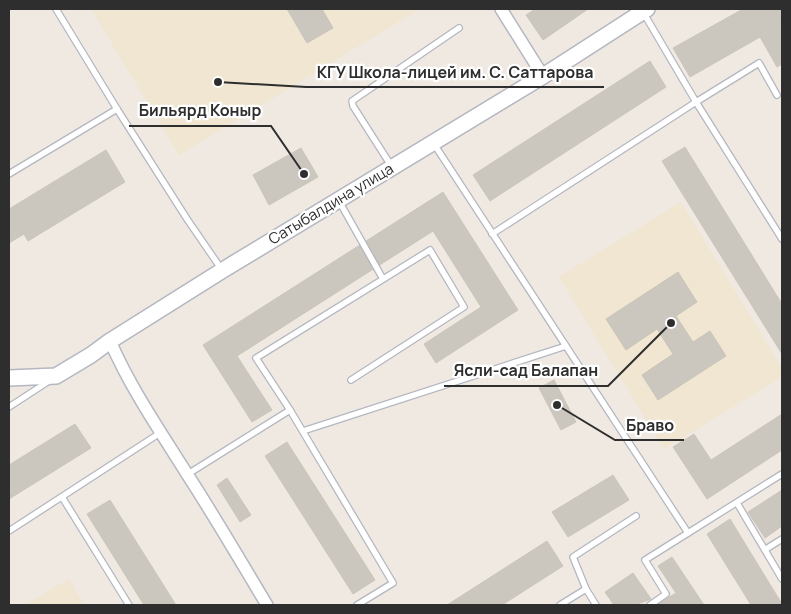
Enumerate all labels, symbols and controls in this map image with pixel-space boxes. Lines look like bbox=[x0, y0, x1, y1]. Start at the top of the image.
callout: КГУ Школа-лицей им. С. Саттарова bbox=[306, 56, 604, 87]
text: КГУ Школа-лицей им. С. Саттарова bbox=[317, 61, 593, 83]
callout: Бильярд Коныр bbox=[129, 95, 271, 126]
text: Бильярд Коныр bbox=[139, 99, 261, 121]
street label: Сатыбалдина улица bbox=[264, 158, 397, 249]
callout: Ясли-сад Балапан bbox=[444, 355, 608, 386]
text: Ясли-сад Балапан bbox=[454, 359, 598, 381]
callout: Браво bbox=[615, 409, 684, 440]
text: Браво bbox=[626, 414, 674, 436]

